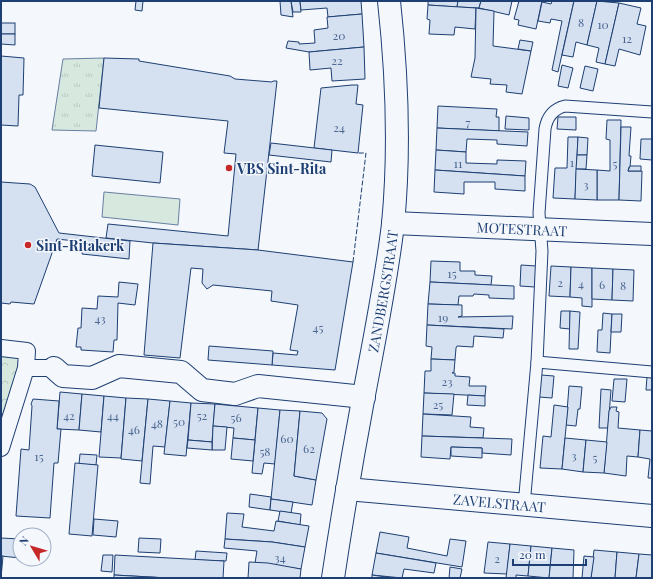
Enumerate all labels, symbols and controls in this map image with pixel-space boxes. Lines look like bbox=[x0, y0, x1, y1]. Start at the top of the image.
house number: 8 bbox=[578, 14, 584, 30]
house number: 10 bbox=[597, 16, 609, 32]
house number: 20 bbox=[333, 27, 345, 43]
house number: 12 bbox=[622, 30, 632, 46]
house number: 22 bbox=[331, 52, 343, 68]
house number: 7 bbox=[466, 114, 471, 130]
house number: 24 bbox=[333, 119, 345, 135]
house number: 1 bbox=[570, 154, 575, 170]
house number: 11 bbox=[454, 155, 463, 171]
house number: 5 bbox=[613, 155, 618, 171]
place label: VBS Sint-Rita bbox=[236, 159, 327, 178]
marker: VBS Sint-Rita bbox=[224, 163, 234, 173]
house number: 3 bbox=[583, 176, 589, 192]
street label: MOTESTRAAT bbox=[476, 217, 568, 240]
street label: ZANDBERGSTRAAT bbox=[363, 229, 402, 354]
place label: Sint-Ritakerk bbox=[36, 236, 125, 255]
marker: Sint-Ritakerk bbox=[23, 240, 33, 250]
house number: 15 bbox=[447, 265, 457, 281]
house number: 2 bbox=[557, 274, 563, 290]
house number: 4 bbox=[578, 275, 584, 291]
house number: 6 bbox=[599, 276, 605, 292]
house number: 8 bbox=[620, 277, 626, 293]
house number: 19 bbox=[438, 309, 448, 325]
house number: 43 bbox=[94, 310, 106, 326]
house number: 45 bbox=[313, 319, 323, 335]
house number: 23 bbox=[441, 373, 453, 389]
house number: 25 bbox=[433, 396, 443, 412]
house number: 42 bbox=[63, 407, 75, 423]
house number: 44 bbox=[107, 407, 119, 423]
house number: 52 bbox=[197, 407, 208, 423]
house number: 56 bbox=[230, 409, 242, 425]
house number: 50 bbox=[173, 413, 185, 429]
house number: 48 bbox=[151, 415, 163, 431]
house number: 46 bbox=[128, 421, 140, 437]
house number: 60 bbox=[280, 430, 294, 446]
house number: 62 bbox=[303, 440, 315, 456]
house number: 58 bbox=[259, 443, 271, 459]
house number: 3 bbox=[571, 447, 577, 463]
house number: 15 bbox=[34, 448, 44, 464]
house number: 5 bbox=[593, 449, 598, 465]
street label: ZAVELSTRAAT bbox=[452, 489, 547, 516]
north arrow bbox=[12, 527, 52, 567]
text: N bbox=[15, 533, 32, 548]
scale bar bbox=[513, 541, 586, 567]
text: 20 m bbox=[519, 546, 546, 562]
house number: 34 bbox=[274, 549, 286, 565]
house number: 2 bbox=[494, 550, 500, 566]

